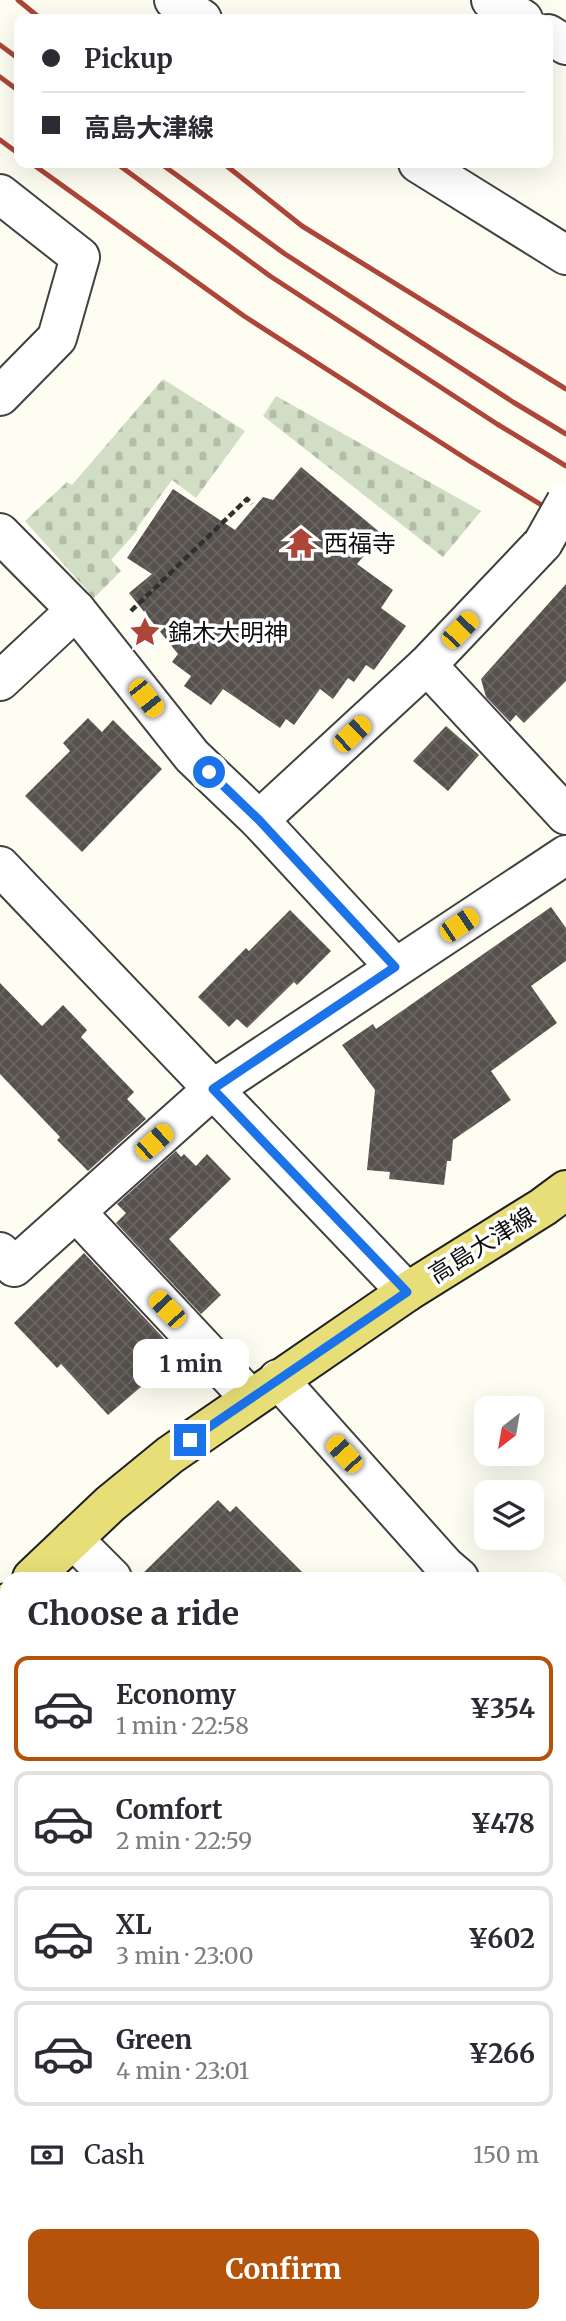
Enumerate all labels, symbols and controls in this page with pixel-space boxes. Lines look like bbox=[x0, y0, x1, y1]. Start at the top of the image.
text: Pickup bbox=[84, 42, 173, 75]
text: 高島大津線 bbox=[84, 111, 214, 144]
temple icon: 西福寺 bbox=[284, 526, 318, 560]
place label: 西福寺 bbox=[324, 528, 396, 559]
car bbox=[438, 608, 483, 652]
place icon: 錦木大明神 bbox=[128, 615, 162, 649]
place label: 錦木大明神 bbox=[168, 617, 288, 648]
car bbox=[125, 675, 168, 721]
car bbox=[330, 712, 375, 756]
route start bbox=[193, 756, 225, 788]
car bbox=[436, 905, 483, 945]
car bbox=[132, 1120, 177, 1164]
street label: 高島大津線 bbox=[423, 1200, 541, 1290]
car bbox=[145, 1286, 190, 1332]
callout: 1 min bbox=[132, 1338, 248, 1388]
text: 1 min bbox=[160, 1349, 222, 1378]
north arrow bbox=[474, 1396, 544, 1466]
map controls bbox=[474, 1396, 544, 1550]
route end bbox=[174, 1424, 206, 1456]
car bbox=[323, 1431, 366, 1477]
button: layers bbox=[474, 1480, 544, 1550]
text: Choose a ride bbox=[28, 1594, 239, 1634]
icon: car bbox=[32, 1677, 95, 1740]
text: Economy bbox=[116, 1678, 236, 1711]
text: ¥354 bbox=[470, 1692, 535, 1725]
text: 1 min · 22:58 bbox=[116, 1711, 249, 1740]
icon: car bbox=[32, 1792, 95, 1855]
text: Comfort bbox=[116, 1793, 222, 1826]
text: ¥478 bbox=[471, 1807, 535, 1840]
text: 2 min · 22:59 bbox=[116, 1826, 252, 1855]
icon: car bbox=[32, 1907, 95, 1970]
text: XL bbox=[116, 1908, 152, 1941]
text: ¥602 bbox=[468, 1922, 535, 1955]
text: 3 min · 23:00 bbox=[116, 1941, 254, 1970]
icon: car bbox=[32, 2022, 95, 2085]
text: Green bbox=[116, 2023, 192, 2056]
text: ¥266 bbox=[468, 2037, 535, 2070]
text: 4 min · 23:01 bbox=[116, 2056, 249, 2085]
icon: cash bbox=[28, 2136, 66, 2174]
text: Cash bbox=[84, 2138, 145, 2171]
text: 150 m bbox=[473, 2140, 539, 2169]
button: Confirm bbox=[28, 2229, 539, 2309]

